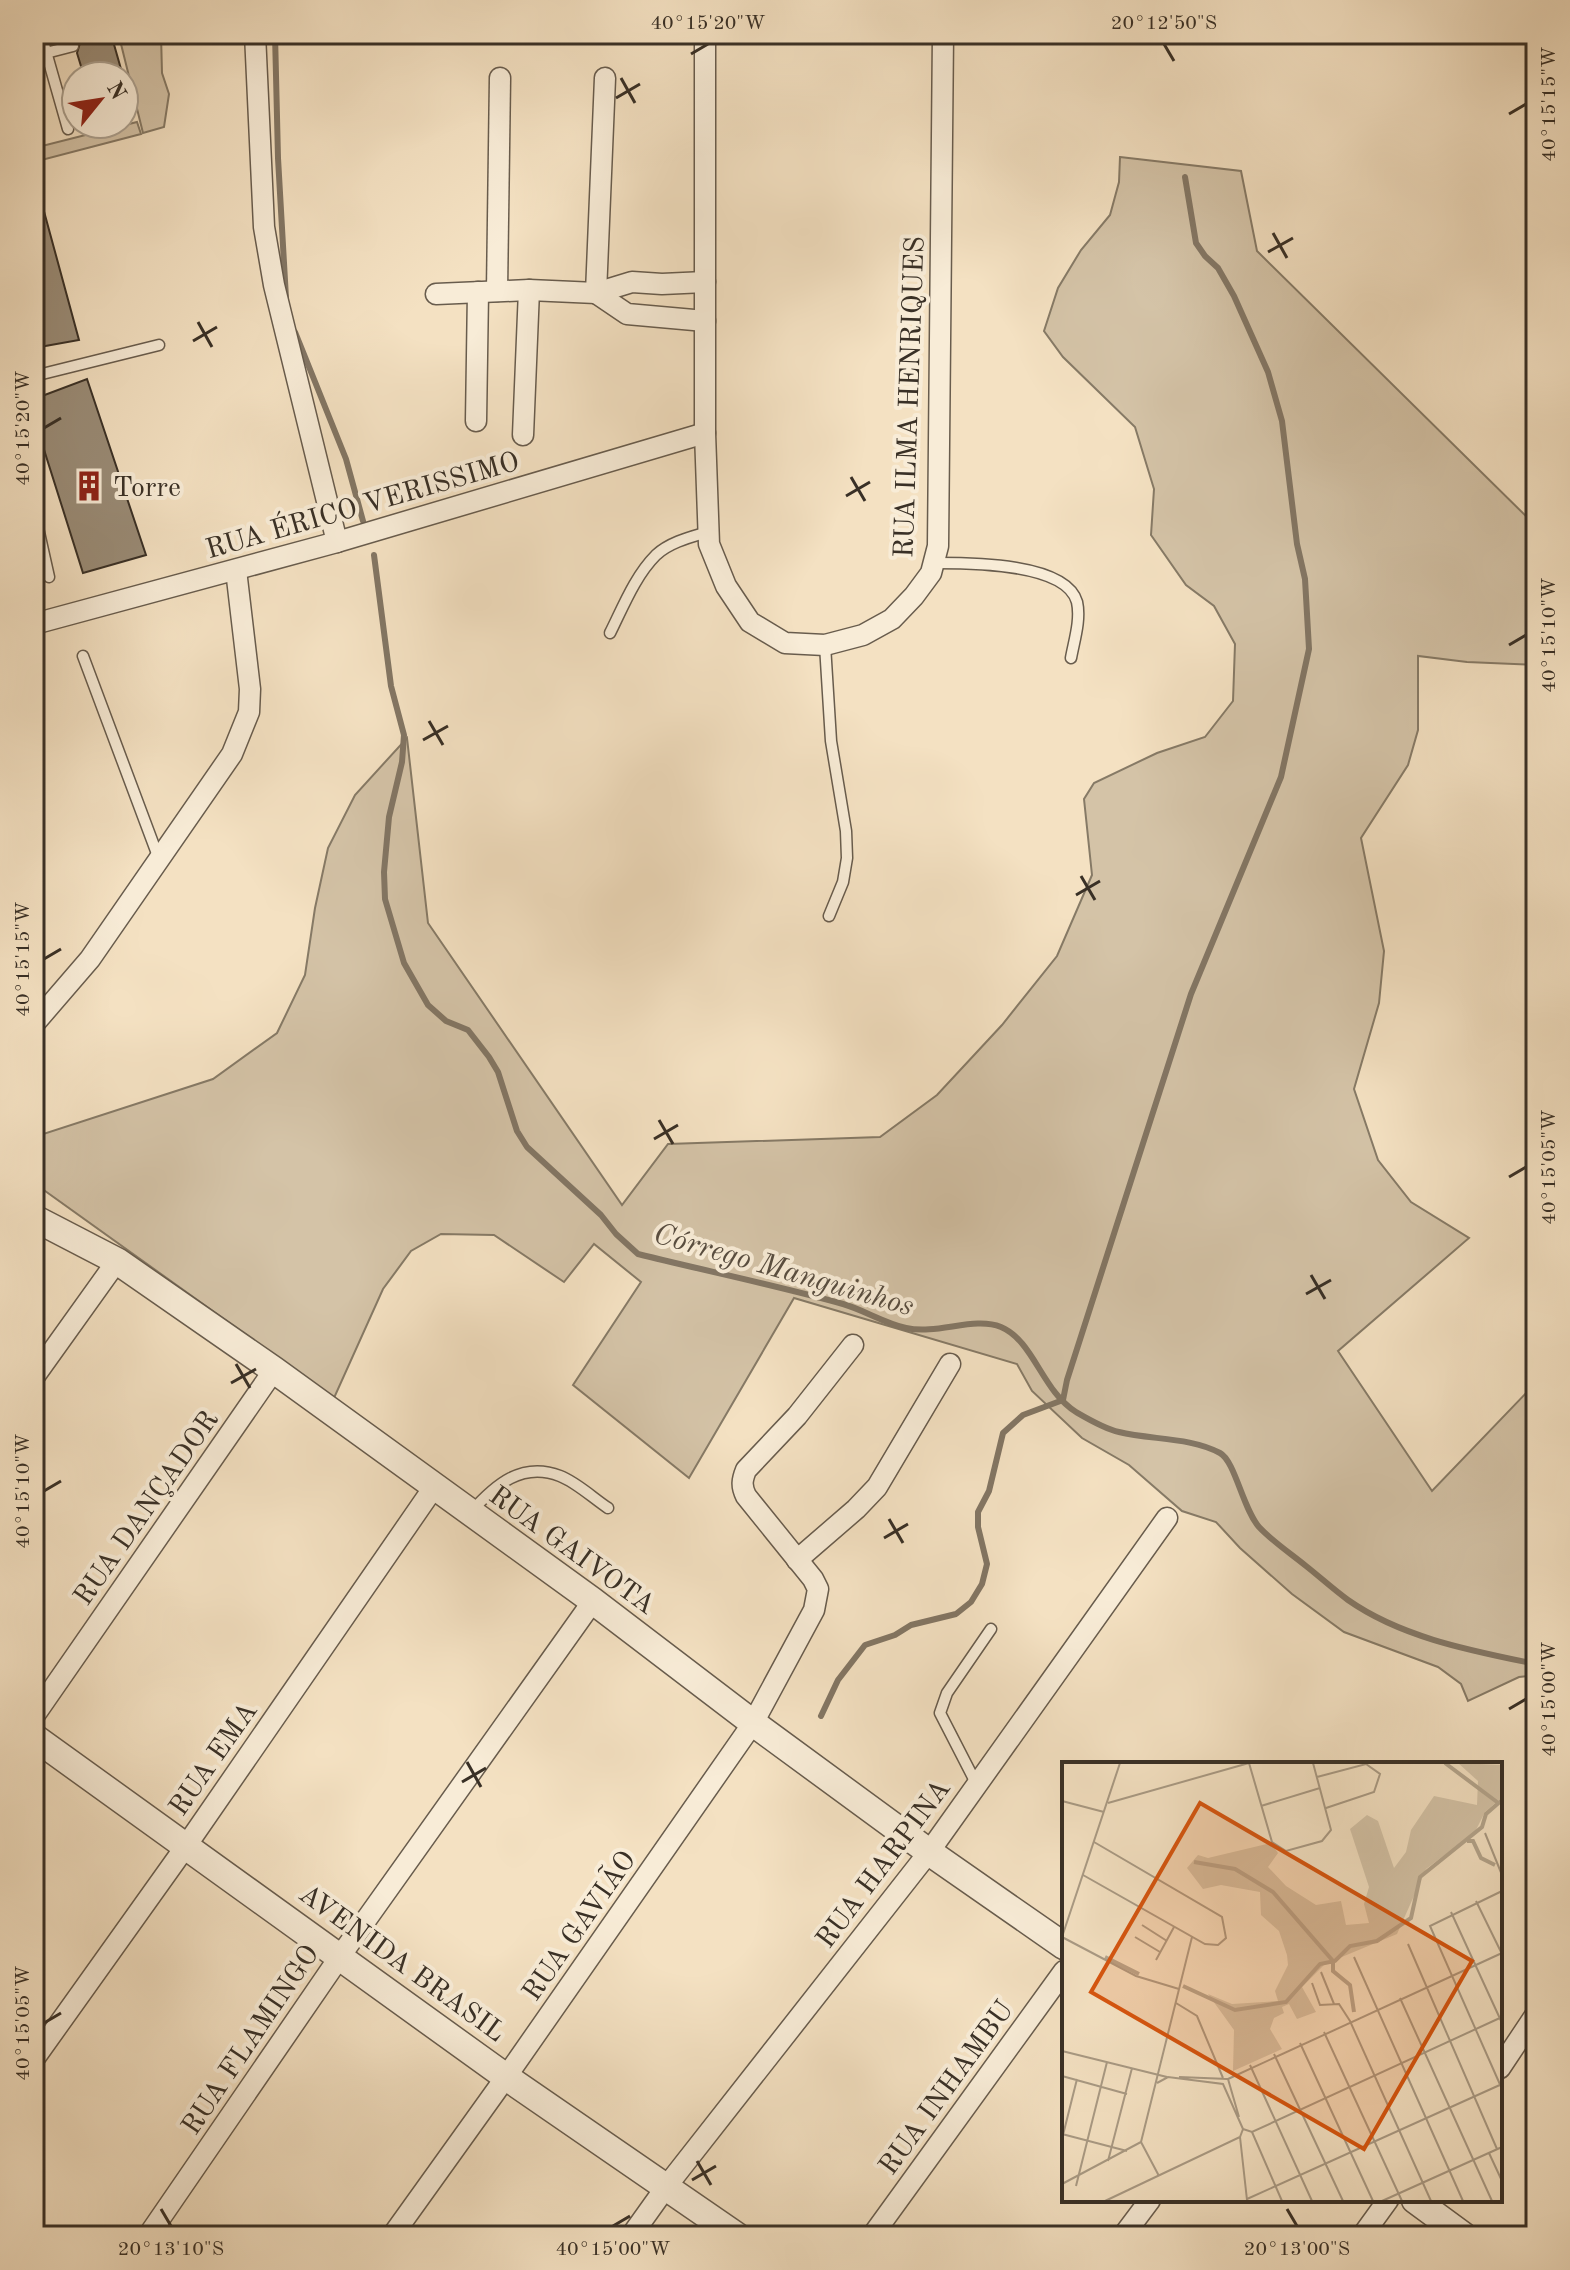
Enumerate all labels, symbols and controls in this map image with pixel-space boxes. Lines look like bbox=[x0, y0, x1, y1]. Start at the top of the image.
text: 40°15'20"W bbox=[650, 14, 766, 34]
text: 20°12'50"S bbox=[1111, 14, 1217, 34]
text: 40°15'15"W bbox=[1540, 46, 1560, 162]
north arrow bbox=[60, 60, 140, 140]
text: N bbox=[102, 78, 129, 104]
street label: RUA ILMA HENRIQUES bbox=[891, 236, 931, 559]
text: 40°15'20"W bbox=[14, 370, 34, 486]
street label: RUA ÉRICO VERISSIMO bbox=[201, 444, 523, 565]
building icon: Torre bbox=[72, 469, 106, 503]
place label: Torre bbox=[113, 475, 181, 503]
text: 40°15'10"W bbox=[1540, 577, 1560, 693]
text: 40°15'15"W bbox=[14, 901, 34, 1017]
text: 40°15'05"W bbox=[1540, 1109, 1560, 1225]
water label: Córrego Manguinhos bbox=[650, 1219, 917, 1322]
street label: RUA DANÇADOR bbox=[70, 1406, 225, 1611]
text: 40°15'10"W bbox=[14, 1433, 34, 1549]
street label: RUA GAIVOTA bbox=[483, 1482, 659, 1621]
text: 40°15'00"W bbox=[1540, 1641, 1560, 1757]
street label: RUA EMA bbox=[165, 1698, 264, 1822]
inset map bbox=[1062, 1762, 1502, 2202]
street label: RUA HARPINA bbox=[812, 1775, 957, 1954]
street label: RUA GAVIÃO bbox=[514, 1844, 642, 2007]
street label: AVENIDA BRASIL bbox=[293, 1880, 510, 2049]
street label: RUA FLAMINGO bbox=[178, 1941, 325, 2141]
text: 40°15'05"W bbox=[14, 1965, 34, 2081]
street label: RUA INHAMBU bbox=[875, 1996, 1020, 2181]
text: 20°13'10"S bbox=[118, 2240, 224, 2260]
text: 40°15'00"W bbox=[555, 2240, 671, 2260]
text: 20°13'00"S bbox=[1244, 2240, 1350, 2260]

